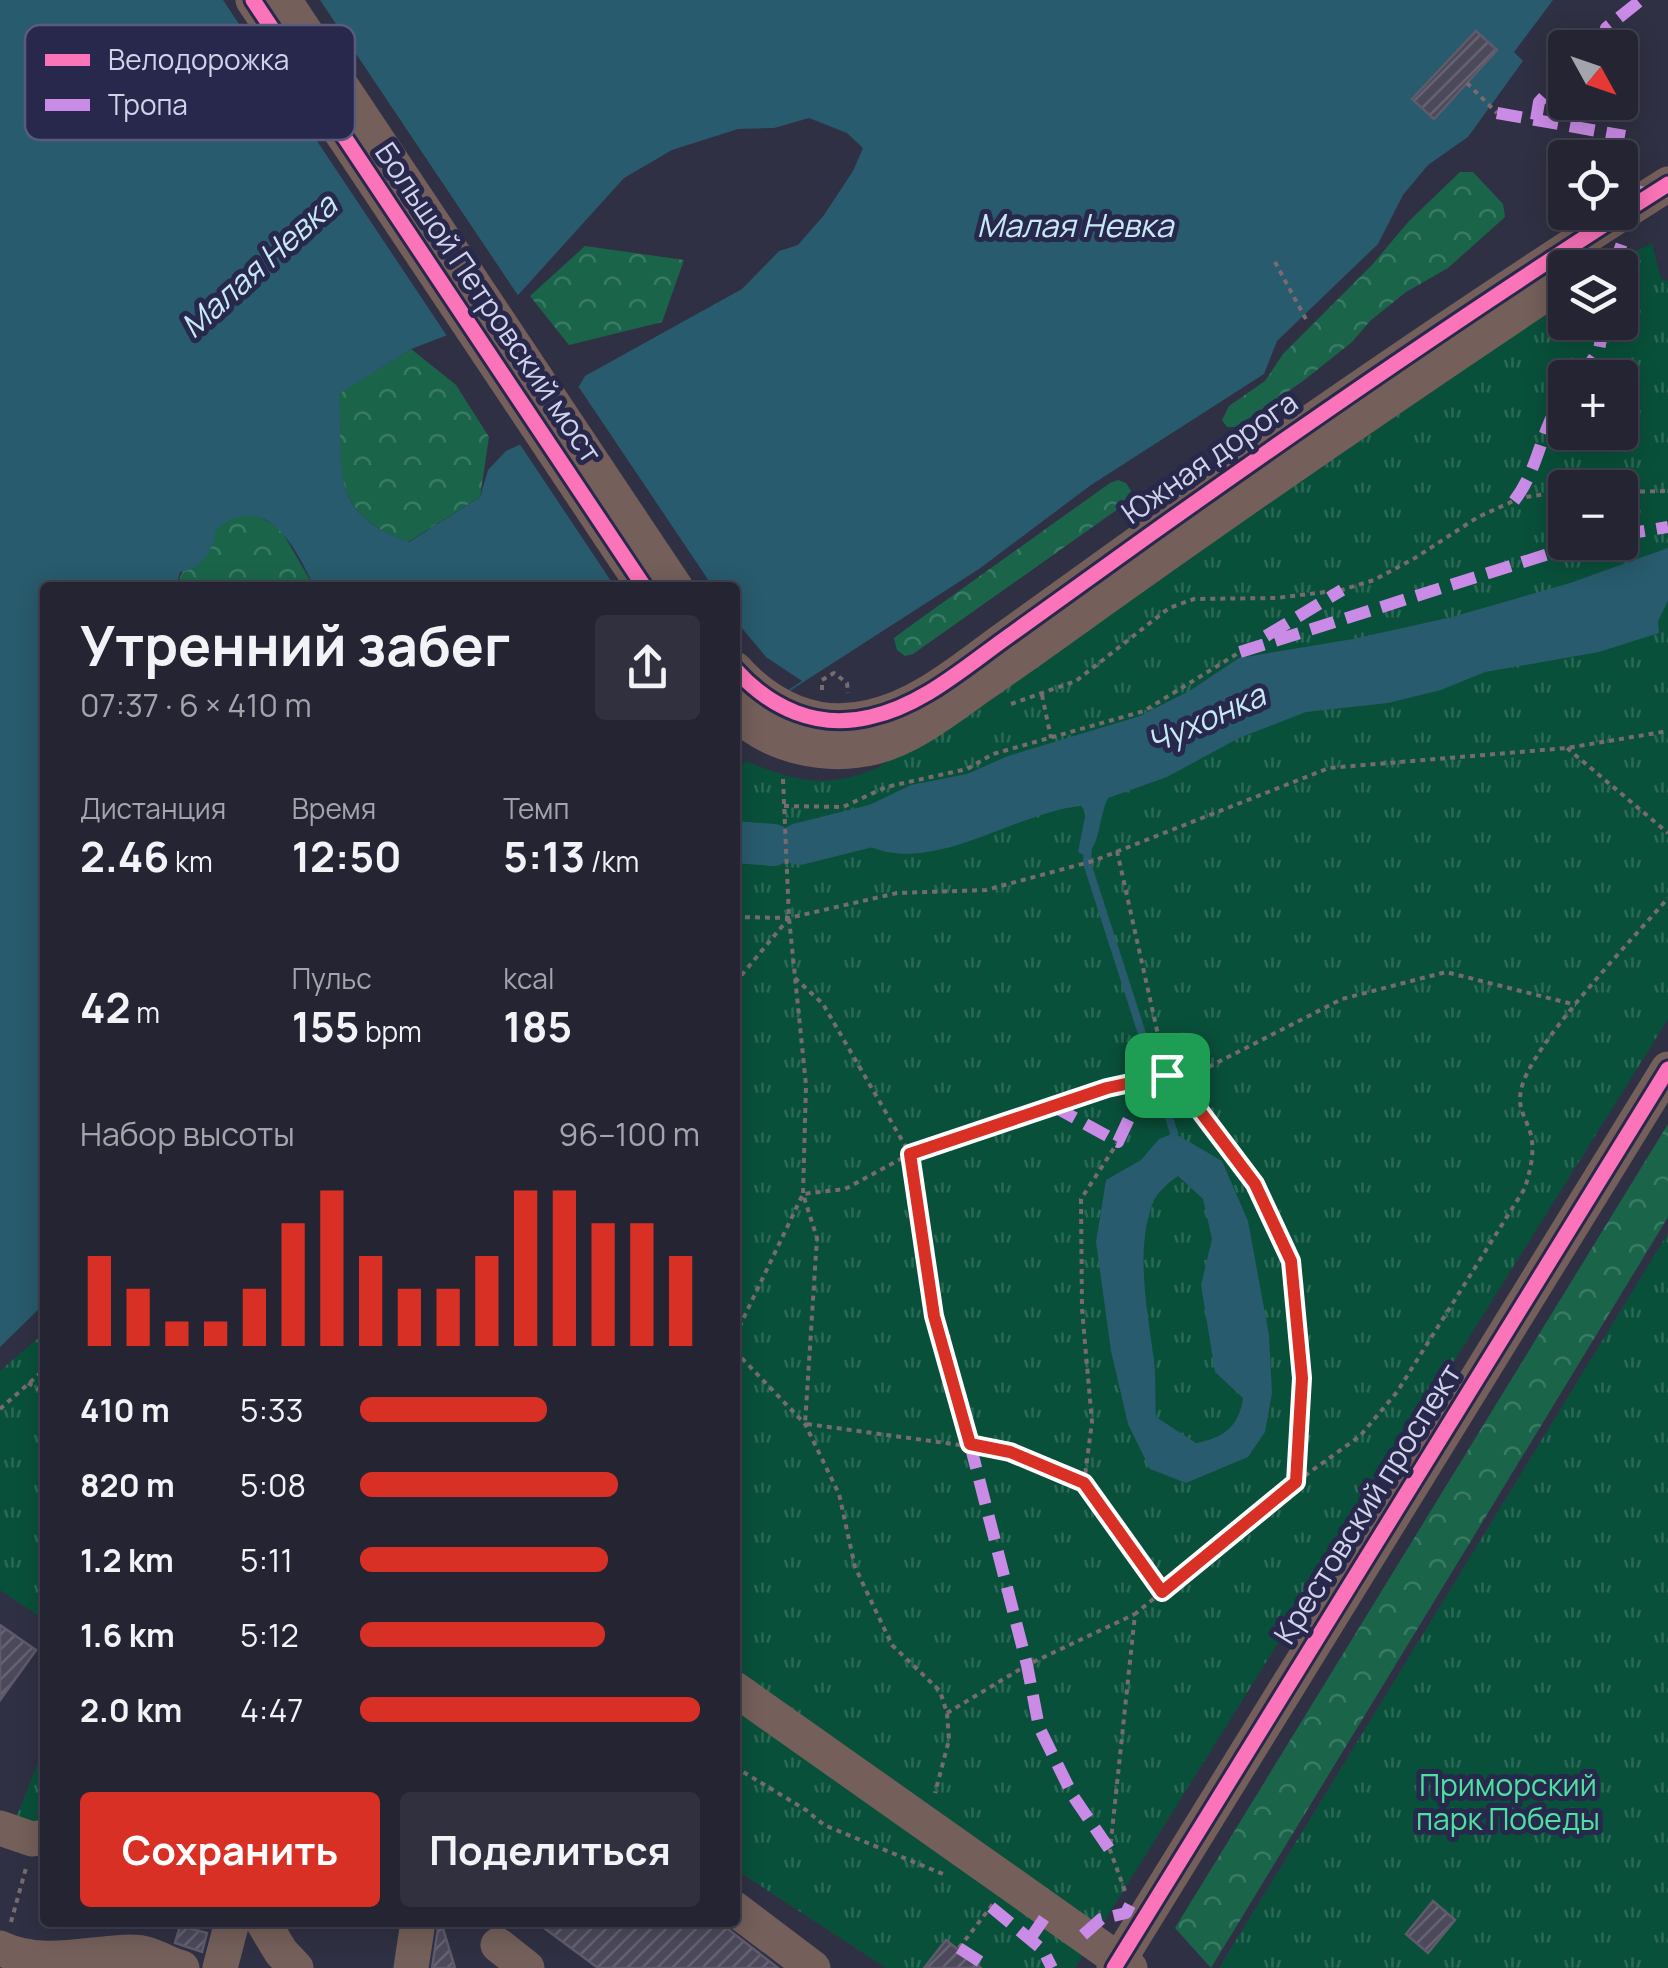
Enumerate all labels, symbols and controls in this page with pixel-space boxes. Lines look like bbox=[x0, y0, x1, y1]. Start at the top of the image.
legend bbox=[25, 25, 355, 140]
north arrow bbox=[1548, 30, 1638, 120]
map controls bbox=[1548, 30, 1638, 560]
text: Велодорожка bbox=[108, 40, 289, 78]
text: Тропа bbox=[108, 85, 188, 123]
street label: Большой Петровский мост bbox=[366, 134, 612, 471]
button: locate bbox=[1548, 140, 1638, 230]
water label: Малая Невка bbox=[171, 182, 348, 347]
water label: Малая Невка bbox=[977, 203, 1175, 247]
button: layers bbox=[1548, 250, 1638, 340]
button: + bbox=[1548, 360, 1638, 450]
street label: Южная дорога bbox=[1113, 381, 1305, 533]
button: − bbox=[1548, 470, 1638, 560]
text: Утренний забег bbox=[80, 607, 510, 683]
button: share bbox=[595, 615, 700, 720]
water label: Чухонка bbox=[1139, 672, 1274, 764]
text: 07:37 · 6 × 410 m bbox=[80, 683, 312, 727]
text: Дистанция bbox=[80, 789, 226, 827]
text: Время bbox=[292, 789, 376, 827]
text: Темп bbox=[503, 789, 569, 827]
text: 2.46 bbox=[80, 827, 169, 885]
text: 12:50 bbox=[292, 827, 402, 885]
text: 5:13 bbox=[503, 827, 585, 885]
text: km bbox=[169, 842, 213, 880]
text: /km bbox=[585, 842, 639, 880]
text: Пульс bbox=[292, 959, 372, 997]
text: kcal bbox=[503, 959, 554, 997]
text: 42 bbox=[80, 978, 131, 1036]
text: m bbox=[131, 993, 160, 1031]
text: 155 bbox=[292, 997, 359, 1055]
text: 185 bbox=[503, 997, 572, 1055]
text: bpm bbox=[359, 1012, 422, 1050]
pin bbox=[1125, 1033, 1210, 1118]
icon: arrive bbox=[1140, 1048, 1195, 1103]
text: Набор высоты bbox=[80, 1112, 295, 1156]
text: 96–100 m bbox=[559, 1112, 700, 1156]
street label: Крестовский проспект bbox=[1264, 1355, 1470, 1651]
text: 410 m bbox=[80, 1388, 170, 1432]
text: 5:33 bbox=[240, 1388, 303, 1432]
text: 820 m bbox=[80, 1463, 175, 1507]
text: 5:08 bbox=[240, 1463, 306, 1507]
text: 1.2 km bbox=[80, 1538, 174, 1582]
text: 5:11 bbox=[240, 1538, 293, 1582]
text: 1.6 km bbox=[80, 1613, 175, 1657]
text: 5:12 bbox=[240, 1613, 299, 1657]
text: 2.0 km bbox=[80, 1688, 182, 1732]
text: 4:47 bbox=[240, 1688, 303, 1732]
park label: Приморский парк Победы bbox=[1416, 1764, 1600, 1839]
button: Сохранить bbox=[80, 1792, 380, 1907]
button: Поделиться bbox=[400, 1792, 700, 1907]

